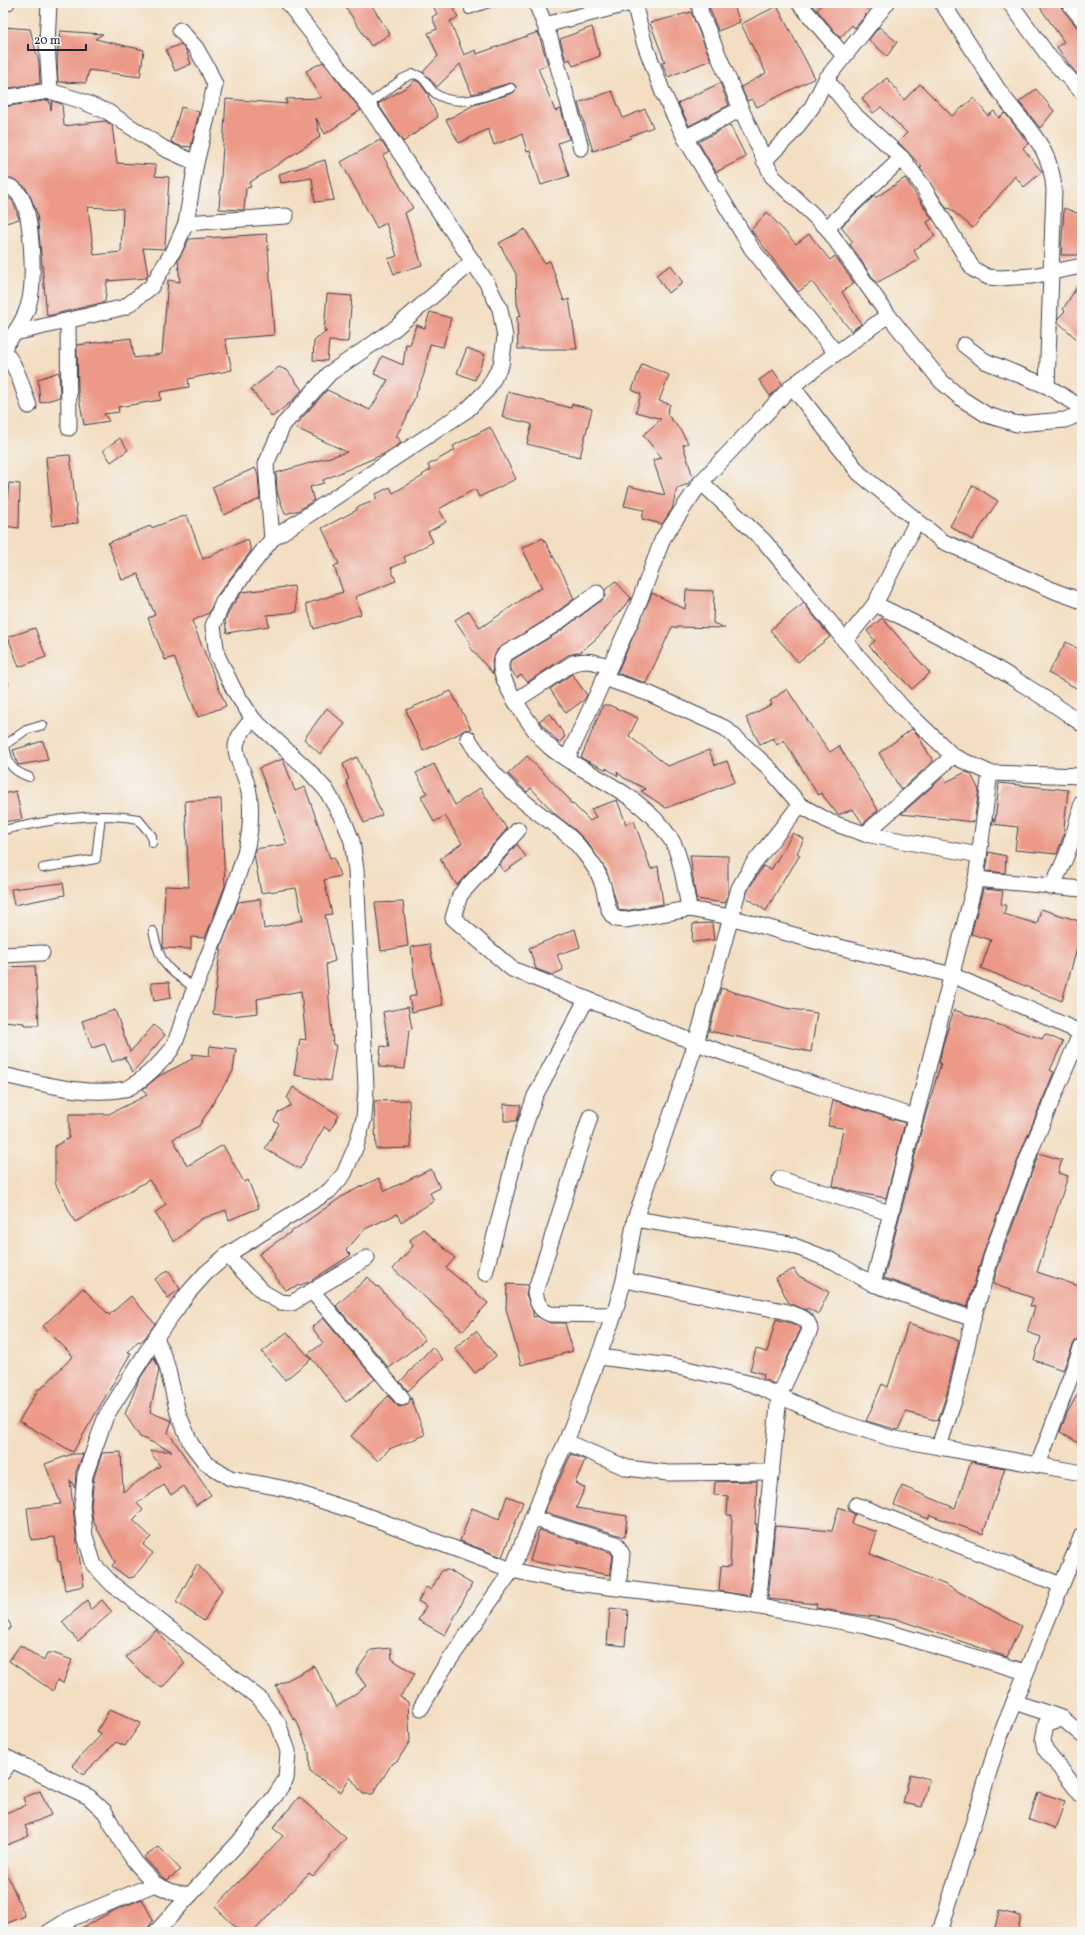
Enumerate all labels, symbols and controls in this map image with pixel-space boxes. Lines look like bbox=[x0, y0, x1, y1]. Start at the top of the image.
scale bar bbox=[28, 26, 86, 52]
text: 20 m bbox=[34, 33, 61, 49]

